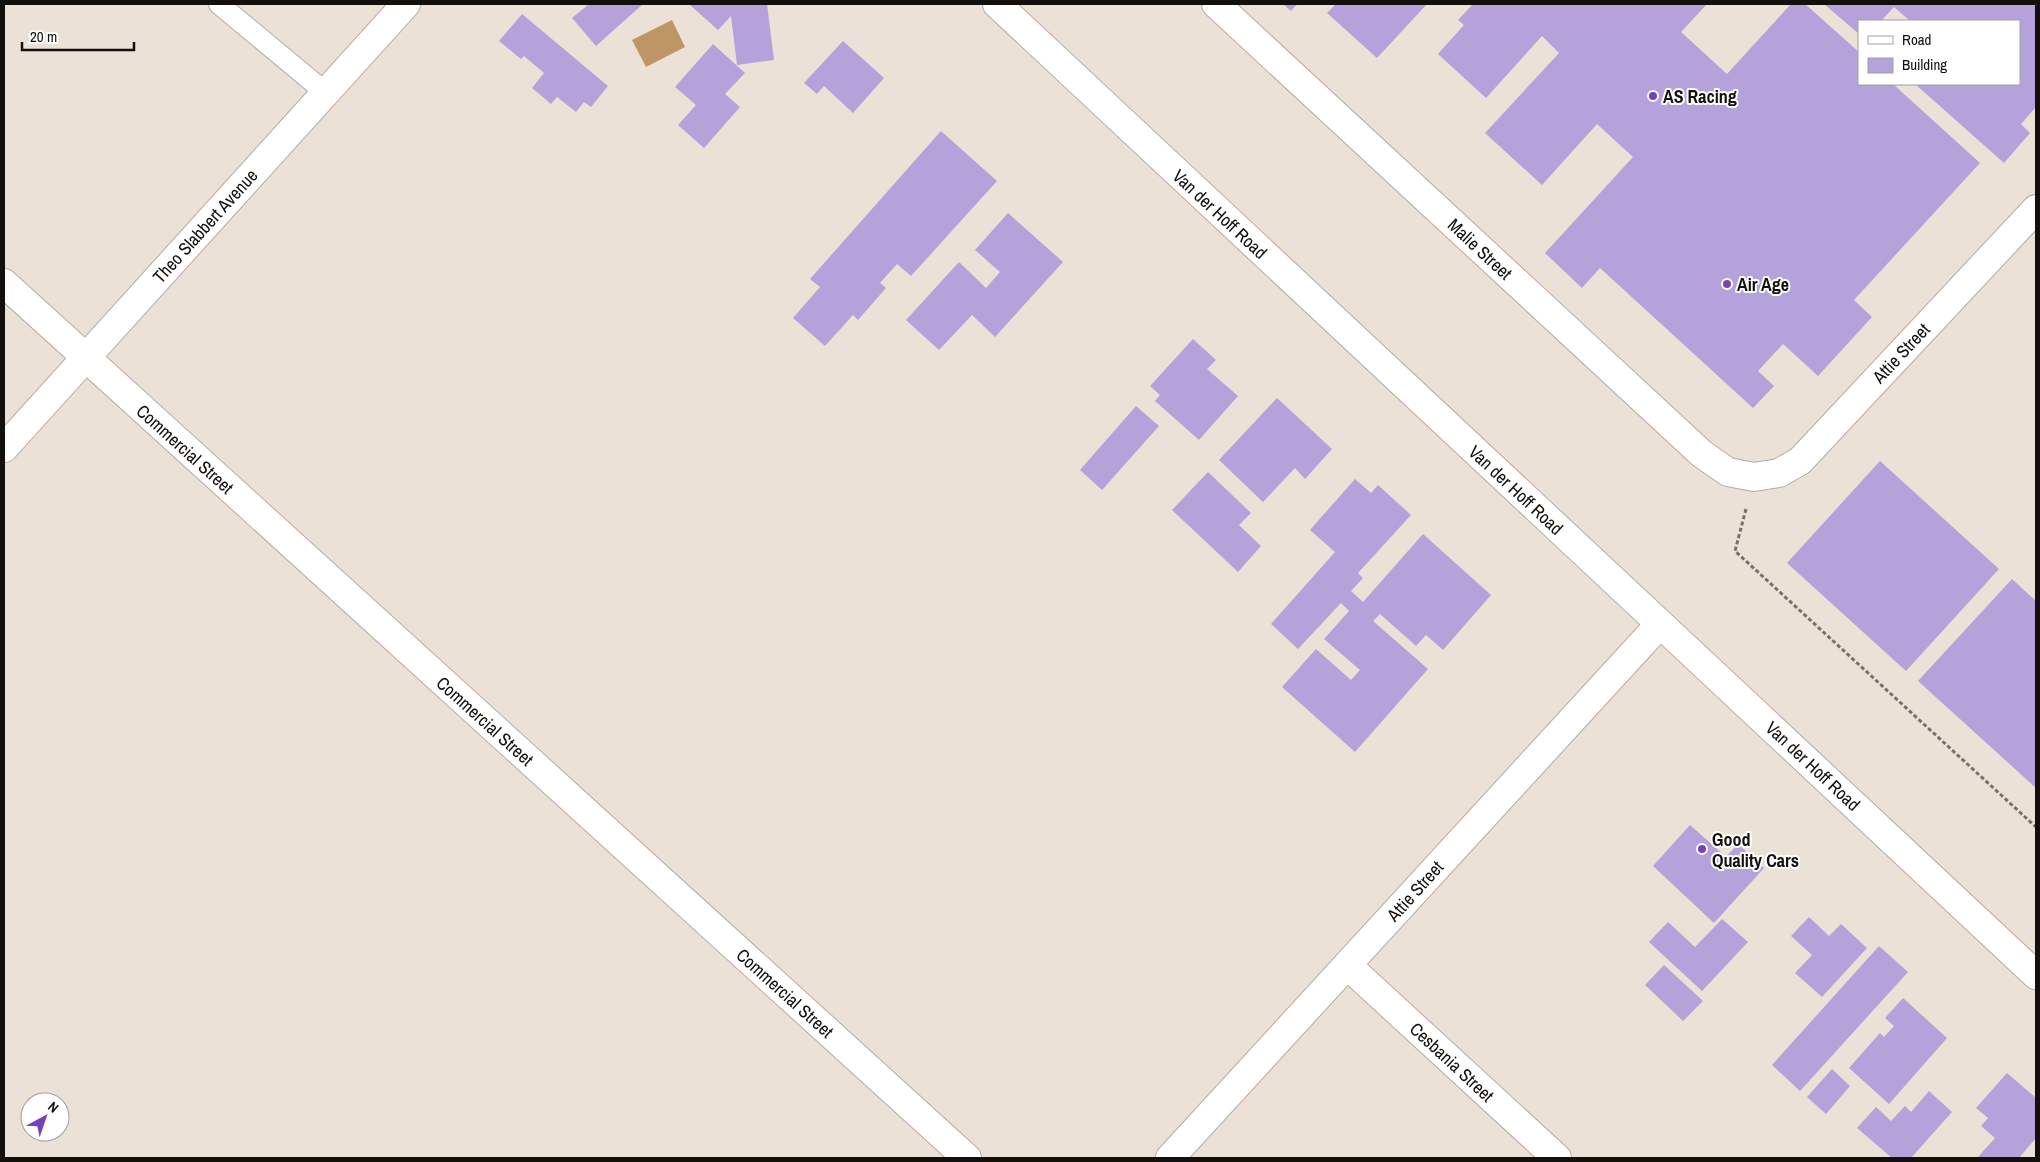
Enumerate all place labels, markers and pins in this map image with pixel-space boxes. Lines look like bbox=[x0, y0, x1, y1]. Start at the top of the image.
place label: AS Racing bbox=[1663, 84, 1737, 109]
marker: AS Racing bbox=[1647, 90, 1659, 102]
place label: Air Age bbox=[1737, 272, 1789, 297]
marker: Air Age bbox=[1721, 278, 1733, 290]
place label: Good Quality Cars bbox=[1712, 827, 1799, 873]
marker: Good Quality Cars bbox=[1696, 843, 1708, 855]

